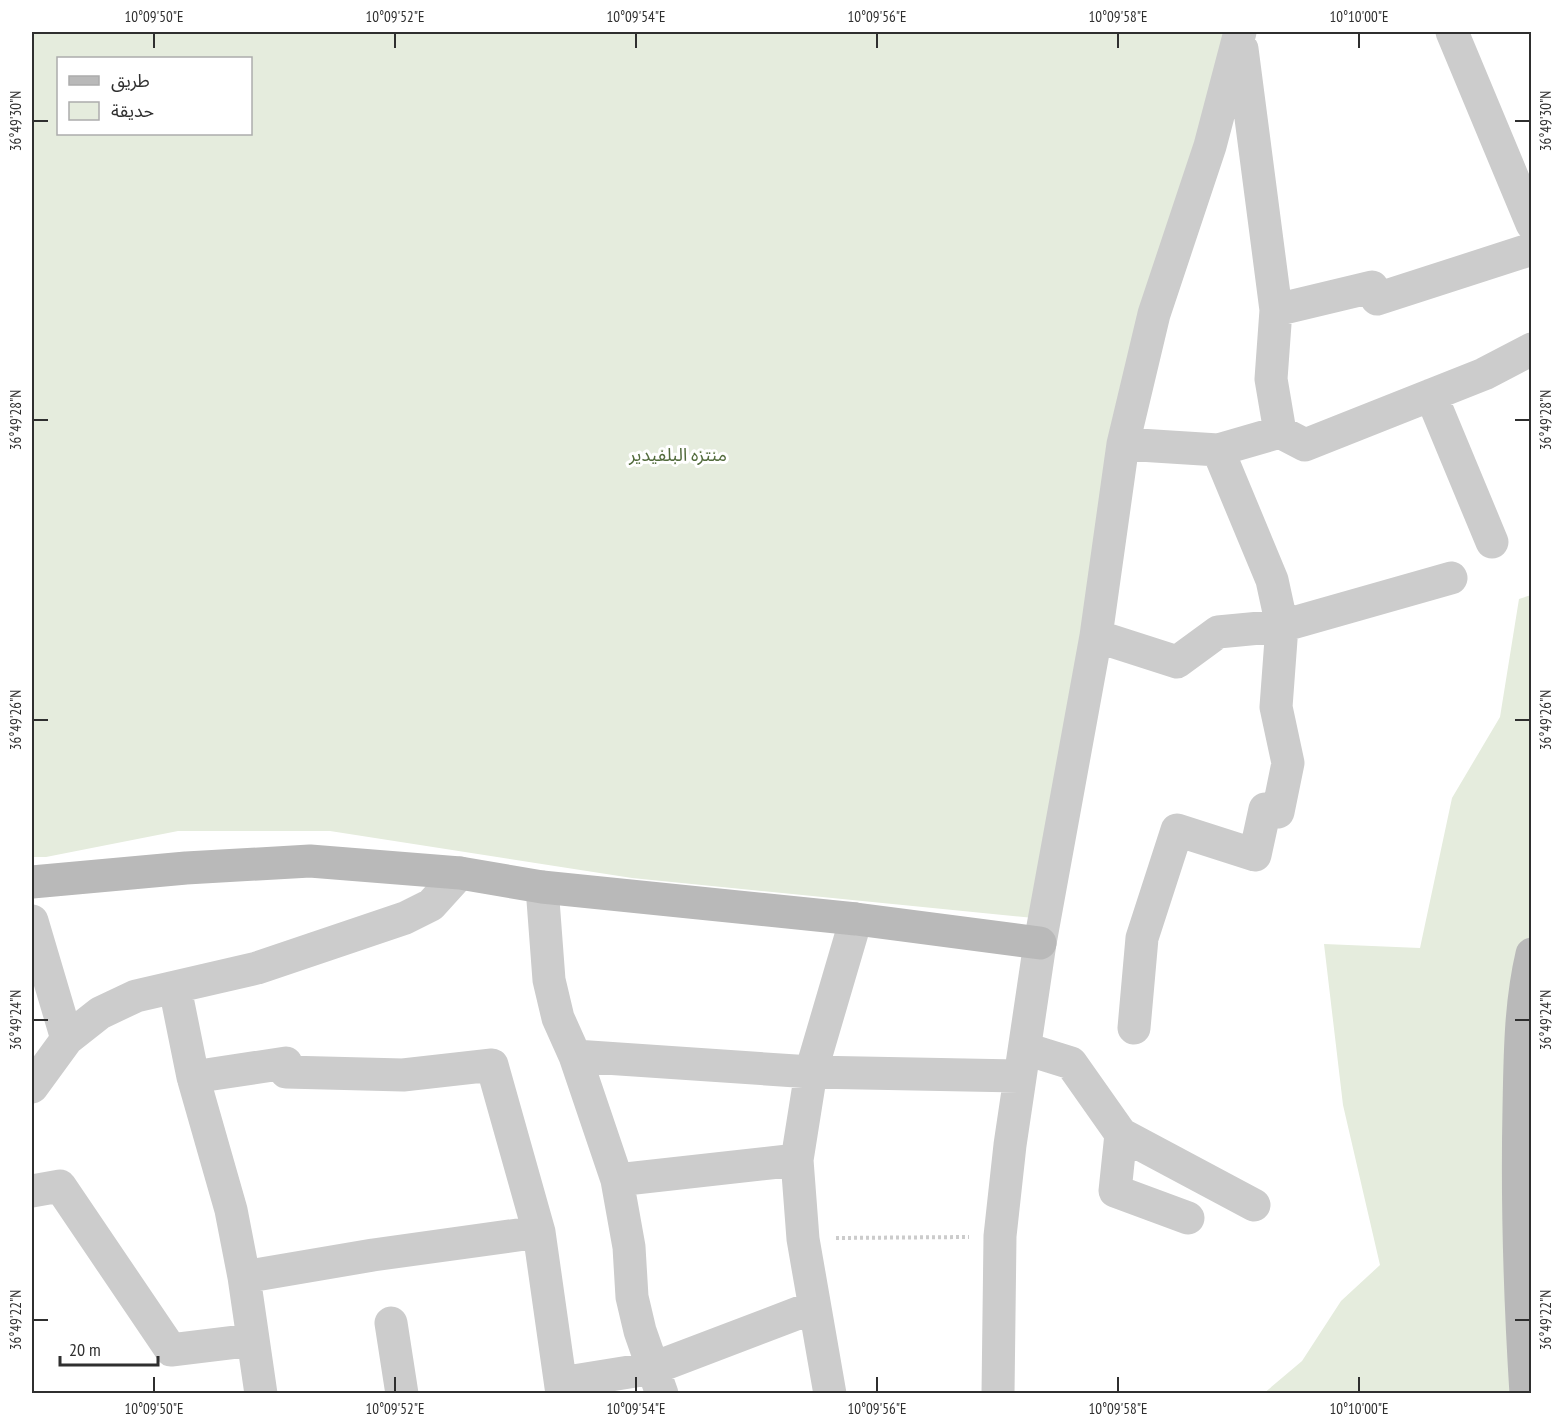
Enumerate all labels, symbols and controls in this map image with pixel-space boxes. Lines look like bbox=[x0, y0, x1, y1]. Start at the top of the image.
text: 10°09'50"E bbox=[124, 7, 184, 26]
text: 10°09'52"E bbox=[365, 7, 425, 26]
text: 10°09'54"E bbox=[606, 7, 666, 26]
text: 10°09'56"E bbox=[847, 7, 907, 26]
text: 10°09'58"E bbox=[1088, 7, 1148, 26]
text: 10°10'00"E bbox=[1329, 7, 1389, 26]
legend bbox=[57, 57, 252, 135]
text: طريق bbox=[111, 69, 150, 92]
text: 36°49'30"N bbox=[6, 91, 25, 151]
text: 36°49'30"N bbox=[1536, 91, 1555, 151]
text: حديقة bbox=[111, 99, 154, 122]
text: 36°49'28"N bbox=[6, 390, 25, 450]
text: 36°49'28"N bbox=[1536, 390, 1555, 450]
park label: منتزه البلفيدير bbox=[628, 443, 727, 466]
text: 36°49'26"N bbox=[6, 690, 25, 750]
text: 36°49'26"N bbox=[1536, 690, 1555, 750]
text: 36°49'24"N bbox=[6, 990, 25, 1050]
text: 36°49'24"N bbox=[1536, 990, 1555, 1050]
text: 36°49'22"N bbox=[6, 1290, 25, 1350]
text: 36°49'22"N bbox=[1536, 1290, 1555, 1350]
scale bar bbox=[60, 1329, 158, 1367]
text: 20 m bbox=[69, 1338, 101, 1361]
text: 10°09'50"E bbox=[124, 1399, 184, 1418]
text: 10°09'52"E bbox=[365, 1399, 425, 1418]
text: 10°09'54"E bbox=[606, 1399, 666, 1418]
text: 10°09'56"E bbox=[847, 1399, 907, 1418]
text: 10°09'58"E bbox=[1088, 1399, 1148, 1418]
text: 10°10'00"E bbox=[1329, 1399, 1389, 1418]

